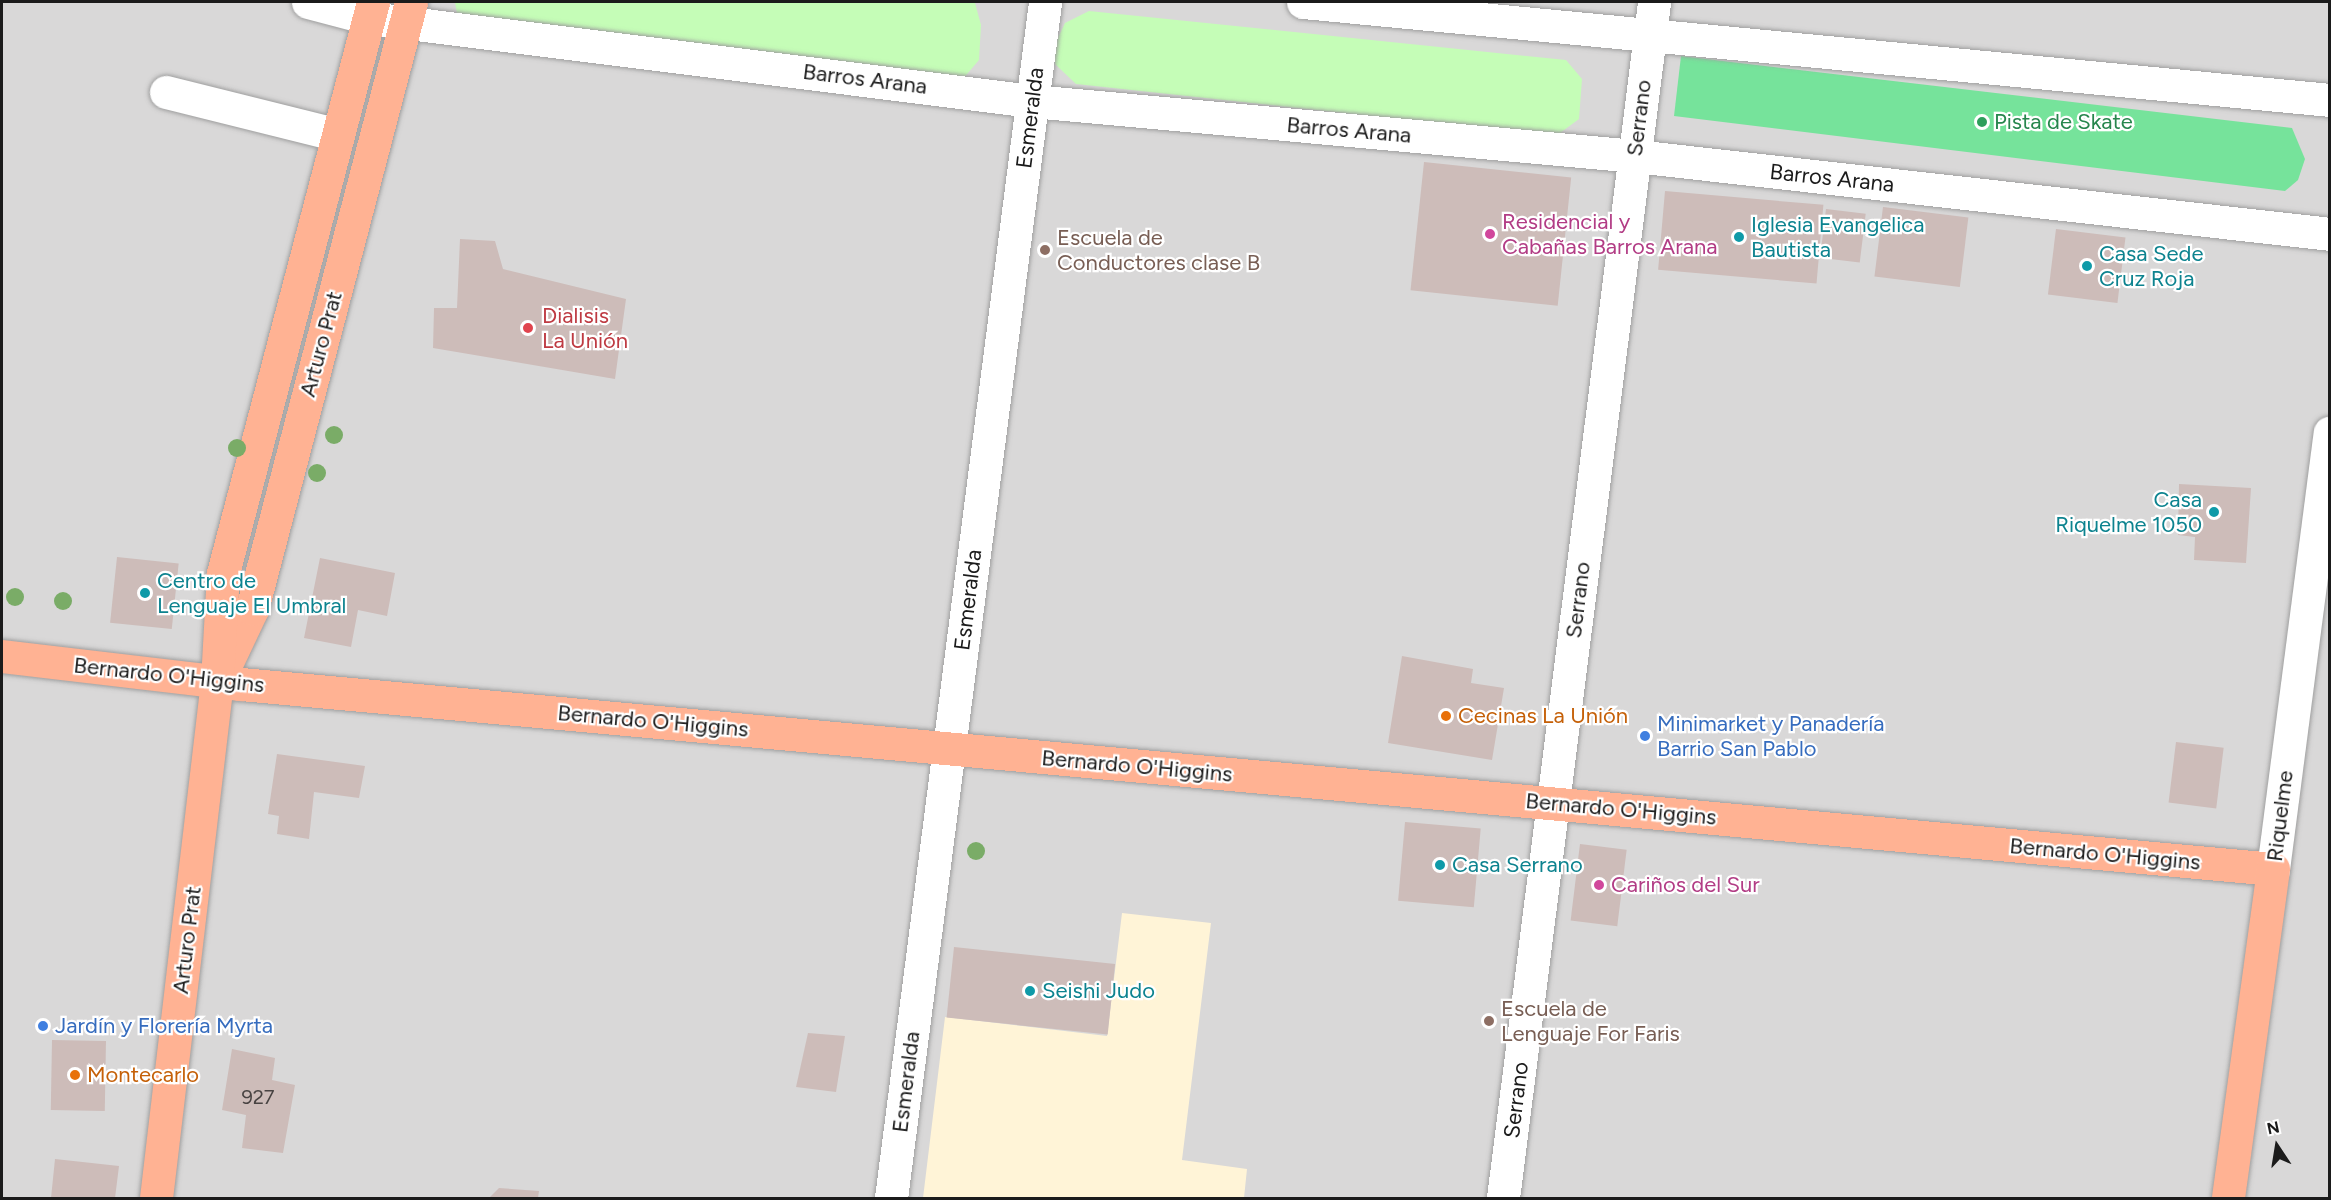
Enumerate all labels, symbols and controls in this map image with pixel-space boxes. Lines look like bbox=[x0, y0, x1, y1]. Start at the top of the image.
street label: Barros Arana bbox=[801, 58, 929, 100]
street label: Esmeralda bbox=[1011, 66, 1049, 170]
street label: Serrano bbox=[1621, 78, 1657, 158]
place label: Pista de Skate bbox=[1994, 109, 2133, 135]
street label: Barros Arana bbox=[1286, 111, 1412, 149]
marker: Pista de Skate bbox=[1975, 115, 1989, 129]
street label: Barros Arana bbox=[1768, 158, 1896, 198]
place label: Residencial y Cabañas Barros Arana bbox=[1502, 208, 1717, 260]
place label: Iglesia Evangelica Bautista bbox=[1751, 211, 1924, 262]
place label: Escuela de Conductores clase B bbox=[1057, 224, 1260, 276]
marker: Residencial y Cabañas Barros Arana bbox=[1483, 227, 1497, 241]
marker: Iglesia Evangelica Bautista bbox=[1732, 230, 1746, 244]
place label: Casa Sede Cruz Roja bbox=[2099, 240, 2203, 292]
marker: Escuela de Conductores clase B bbox=[1038, 243, 1052, 257]
marker: Casa Sede Cruz Roja bbox=[2080, 259, 2094, 273]
street label: Arturo Prat bbox=[294, 288, 348, 400]
place label: Dialisis La Unión bbox=[542, 302, 628, 354]
marker: Dialisis La Unión bbox=[519, 319, 537, 337]
place label: Casa Riquelme 1050 bbox=[2055, 486, 2202, 538]
marker: Casa Riquelme 1050 bbox=[2207, 505, 2221, 519]
street label: Esmeralda bbox=[949, 548, 987, 652]
street label: Serrano bbox=[1560, 560, 1596, 640]
place label: Centro de Lenguaje El Umbral bbox=[157, 567, 346, 618]
marker: Centro de Lenguaje El Umbral bbox=[138, 586, 152, 600]
street label: Bernardo O'Higgins bbox=[72, 652, 266, 698]
street label: Bernardo O'Higgins bbox=[556, 700, 750, 742]
place label: Cecinas La Unión bbox=[1458, 703, 1628, 729]
marker: Cecinas La Unión bbox=[1439, 709, 1453, 723]
place label: Minimarket y Panadería Barrio San Pablo bbox=[1657, 710, 1885, 762]
marker: Minimarket y Panadería Barrio San Pablo bbox=[1638, 729, 1652, 743]
street label: Bernardo O'Higgins bbox=[1040, 745, 1234, 787]
street label: Riquelme bbox=[2261, 769, 2299, 863]
street label: Bernardo O'Higgins bbox=[1524, 788, 1718, 830]
street label: Bernardo O'Higgins bbox=[2008, 833, 2202, 875]
place label: Casa Serrano bbox=[1452, 852, 1583, 878]
marker: Casa Serrano bbox=[1433, 858, 1447, 872]
place label: Cariños del Sur bbox=[1611, 872, 1760, 898]
marker: Cariños del Sur bbox=[1592, 878, 1606, 892]
street label: Arturo Prat bbox=[167, 885, 207, 995]
place label: Seishi Judo bbox=[1042, 978, 1155, 1004]
marker: Seishi Judo bbox=[1023, 984, 1037, 998]
place label: Escuela de Lenguaje For Faris bbox=[1501, 995, 1680, 1046]
place label: Jardín y Florería Myrta bbox=[55, 1013, 273, 1039]
marker: Escuela de Lenguaje For Faris bbox=[1482, 1014, 1496, 1028]
marker: Jardín y Florería Myrta bbox=[36, 1019, 50, 1033]
street label: Esmeralda bbox=[887, 1030, 925, 1134]
street label: Serrano bbox=[1498, 1060, 1534, 1140]
place label: Montecarlo bbox=[87, 1062, 199, 1088]
marker: Montecarlo bbox=[68, 1068, 82, 1082]
house number: 927 bbox=[241, 1085, 275, 1109]
north arrow bbox=[2247, 1116, 2307, 1176]
text: N bbox=[2265, 1117, 2281, 1138]

